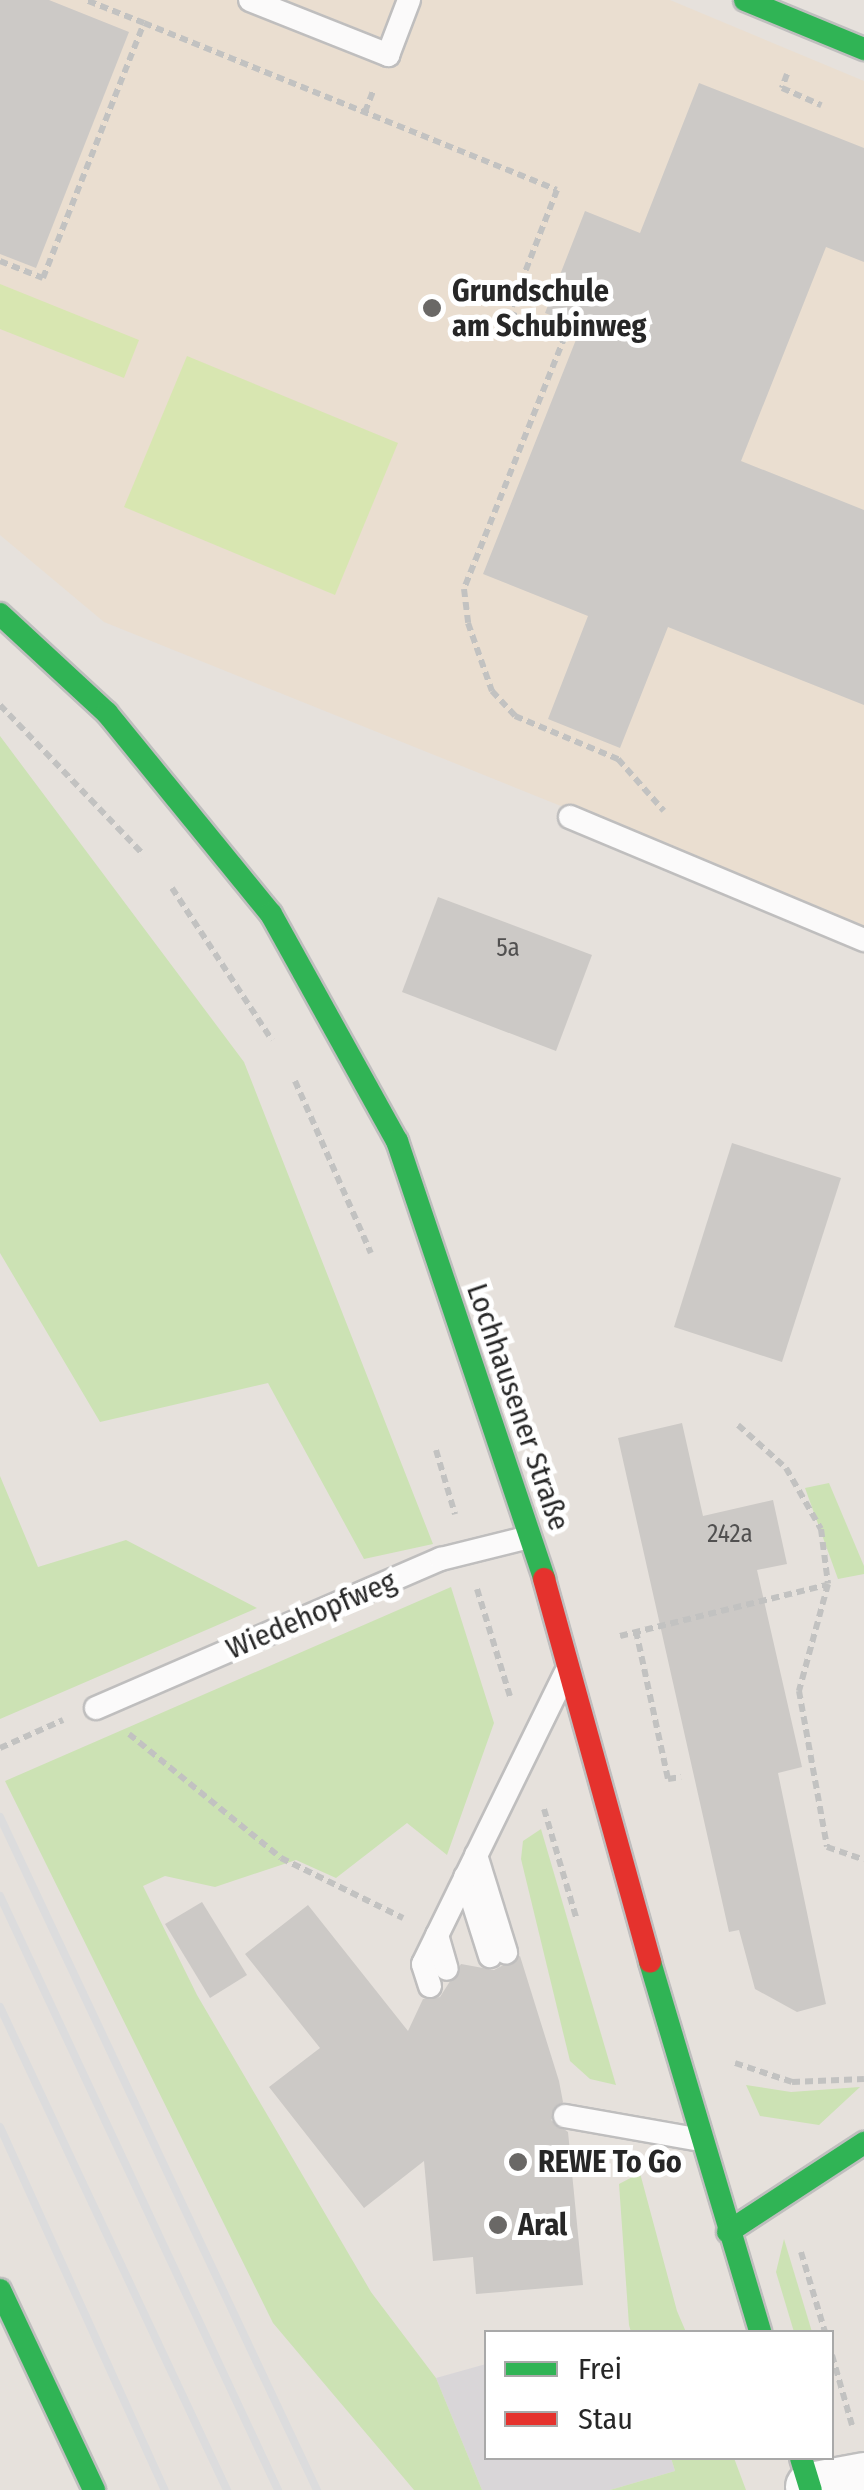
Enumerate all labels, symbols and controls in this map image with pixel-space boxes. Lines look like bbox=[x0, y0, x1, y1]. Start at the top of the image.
place label: Grundschule am Schubinweg bbox=[452, 273, 646, 344]
marker: Grundschule am Schubinweg bbox=[421, 297, 443, 319]
house number: 5a bbox=[496, 933, 520, 963]
street label: Lochhausener Straße bbox=[459, 1279, 577, 1535]
house number: 242a bbox=[707, 1519, 753, 1549]
street label: Wiedehopfweg bbox=[221, 1563, 401, 1667]
place label: REWE To Go bbox=[538, 2144, 682, 2180]
marker: REWE To Go bbox=[507, 2151, 529, 2173]
place label: Aral bbox=[518, 2207, 567, 2243]
marker: Aral bbox=[487, 2214, 509, 2236]
legend bbox=[484, 2330, 834, 2460]
text: Frei bbox=[578, 2351, 622, 2387]
text: Stau bbox=[578, 2401, 633, 2437]

